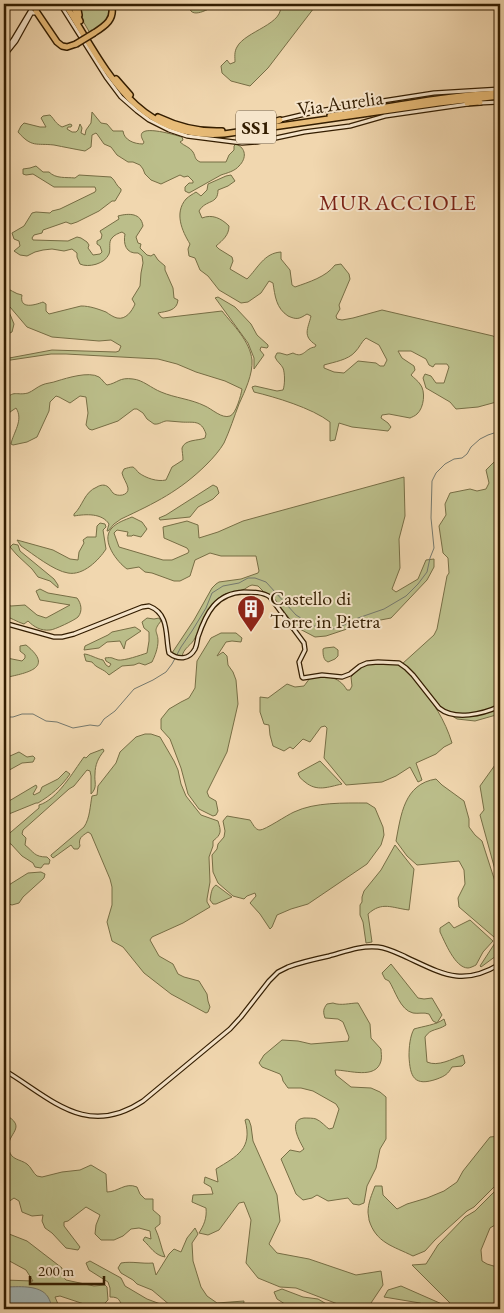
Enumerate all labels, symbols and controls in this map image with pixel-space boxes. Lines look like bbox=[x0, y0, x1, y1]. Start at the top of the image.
street label: Via Aurelia bbox=[295, 84, 385, 122]
road number: SS1 bbox=[236, 110, 276, 144]
district label: MURACCIOLE bbox=[319, 188, 477, 217]
place label: Castello di Torre in Pietra bbox=[270, 585, 381, 634]
building icon: Castello di Torre in Pietra bbox=[236, 594, 266, 633]
scale bar bbox=[30, 1253, 104, 1285]
text: 200 m bbox=[38, 1261, 75, 1280]

